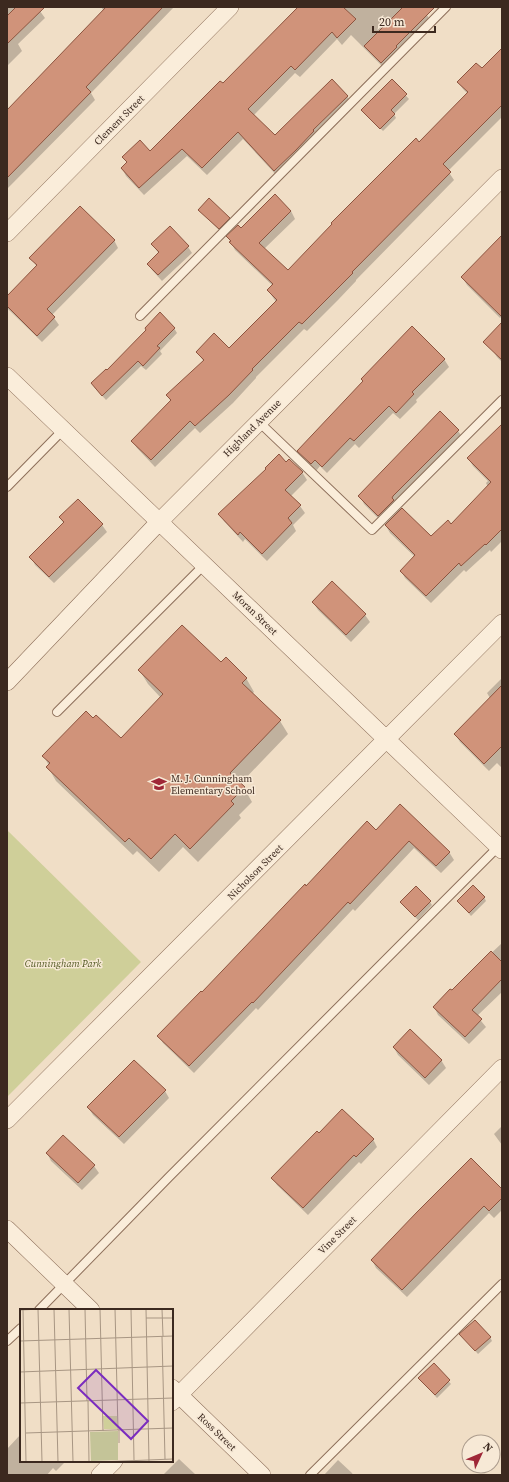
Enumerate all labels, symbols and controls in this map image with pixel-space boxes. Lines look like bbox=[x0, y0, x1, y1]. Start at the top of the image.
scale bar bbox=[373, 8, 435, 34]
text: 20 m bbox=[379, 14, 405, 30]
street label: Clement Street bbox=[91, 92, 147, 148]
street label: Highland Avenue bbox=[220, 396, 284, 460]
street label: Moran Street bbox=[230, 588, 281, 638]
place label: M. J. Cunningham Elementary School bbox=[171, 772, 255, 797]
school or university icon: M. J. Cunningham Elementary School bbox=[150, 775, 168, 793]
street label: Nicholson Street bbox=[224, 841, 286, 903]
park label: Cunningham Park bbox=[25, 957, 102, 970]
street label: Vine Street bbox=[315, 1213, 359, 1257]
inset map bbox=[20, 1309, 173, 1462]
street label: Ross Street bbox=[195, 1410, 240, 1454]
north arrow bbox=[461, 1434, 501, 1474]
text: N bbox=[480, 1439, 496, 1455]

